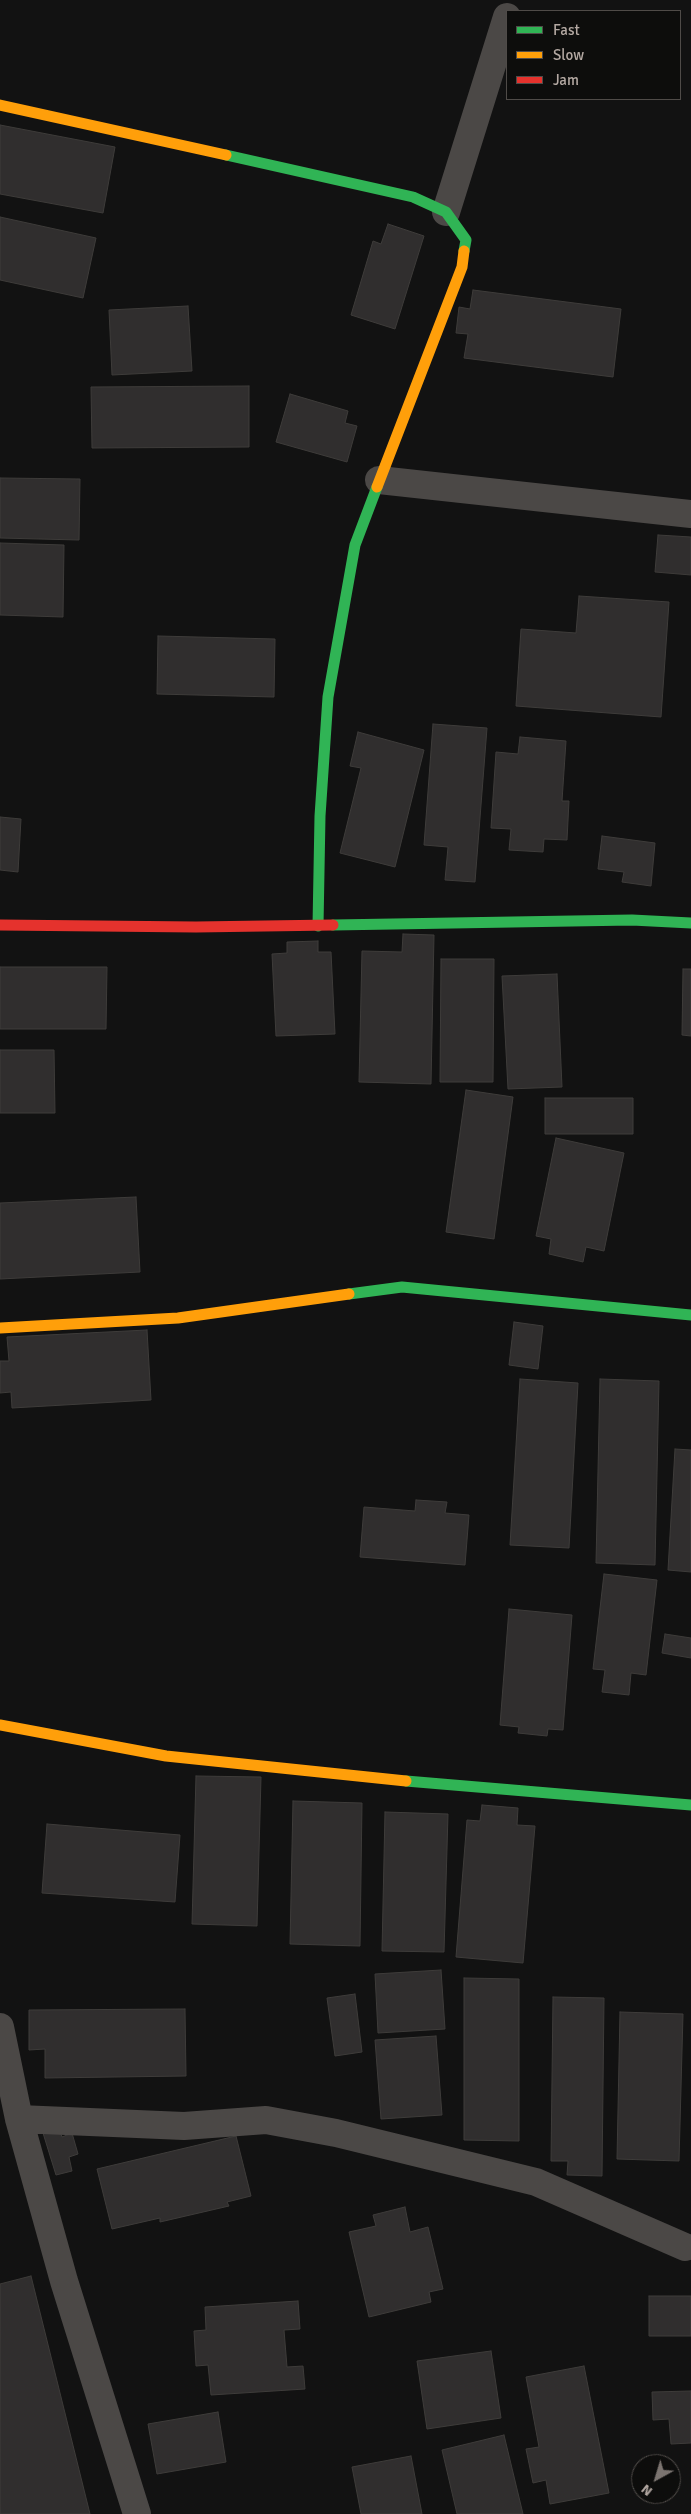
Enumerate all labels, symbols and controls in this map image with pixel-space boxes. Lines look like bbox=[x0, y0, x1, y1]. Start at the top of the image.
legend bbox=[506, 10, 681, 100]
text: Fast bbox=[553, 21, 580, 39]
text: Slow bbox=[553, 46, 584, 64]
text: Jam bbox=[553, 71, 579, 89]
north arrow bbox=[631, 2454, 681, 2504]
text: N bbox=[638, 2481, 656, 2500]

